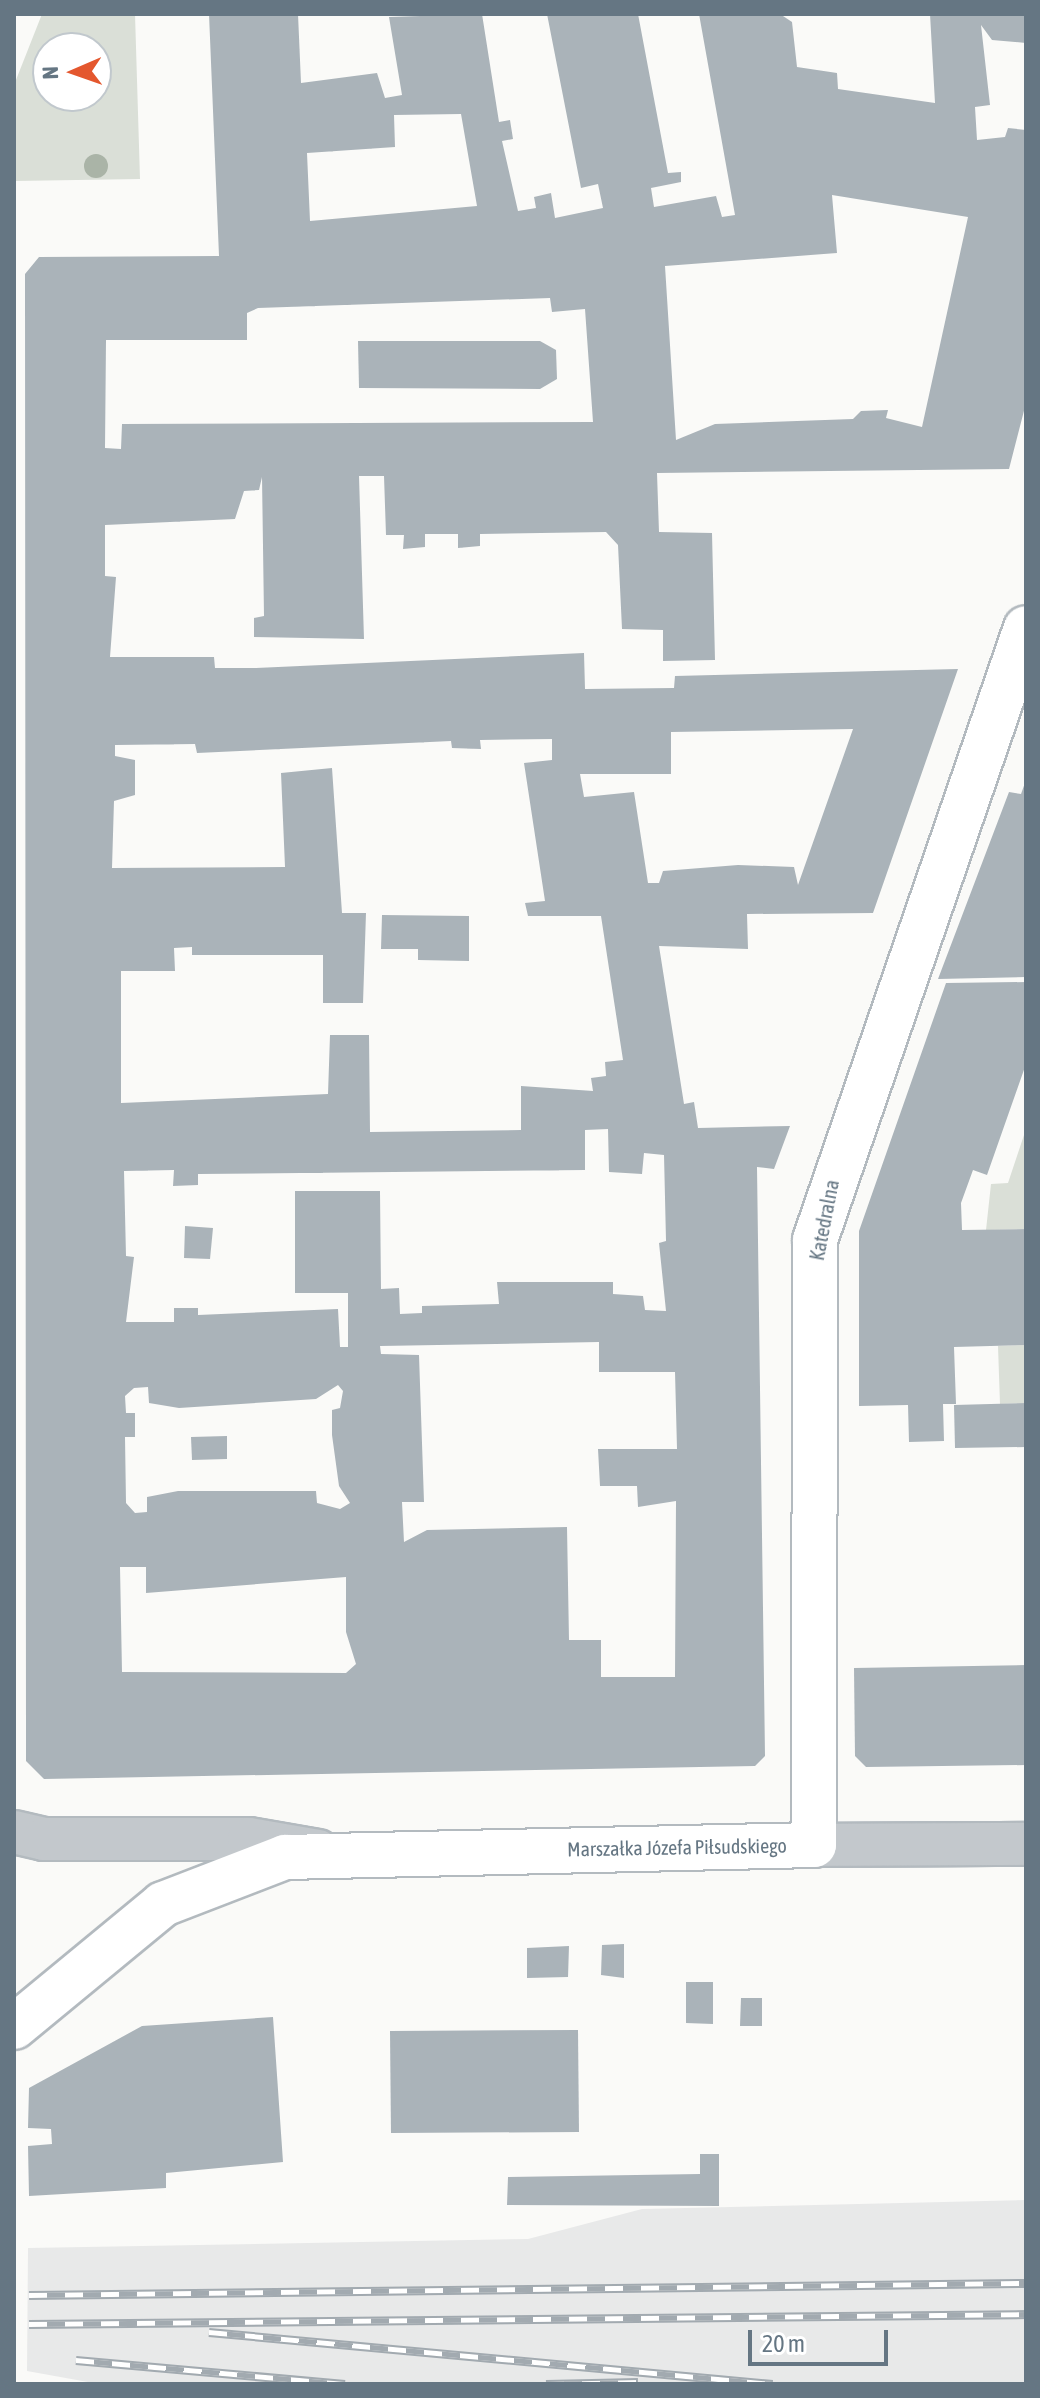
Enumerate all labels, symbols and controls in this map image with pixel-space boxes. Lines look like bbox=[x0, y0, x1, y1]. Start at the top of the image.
north arrow bbox=[32, 32, 112, 112]
text: N bbox=[37, 66, 63, 80]
street label: Katedralna bbox=[804, 1178, 844, 1262]
street label: Marszałka Józefa Piłsudskiego bbox=[567, 1833, 787, 1861]
scale bar bbox=[752, 2314, 892, 2364]
text: 20 m bbox=[762, 2330, 805, 2357]

